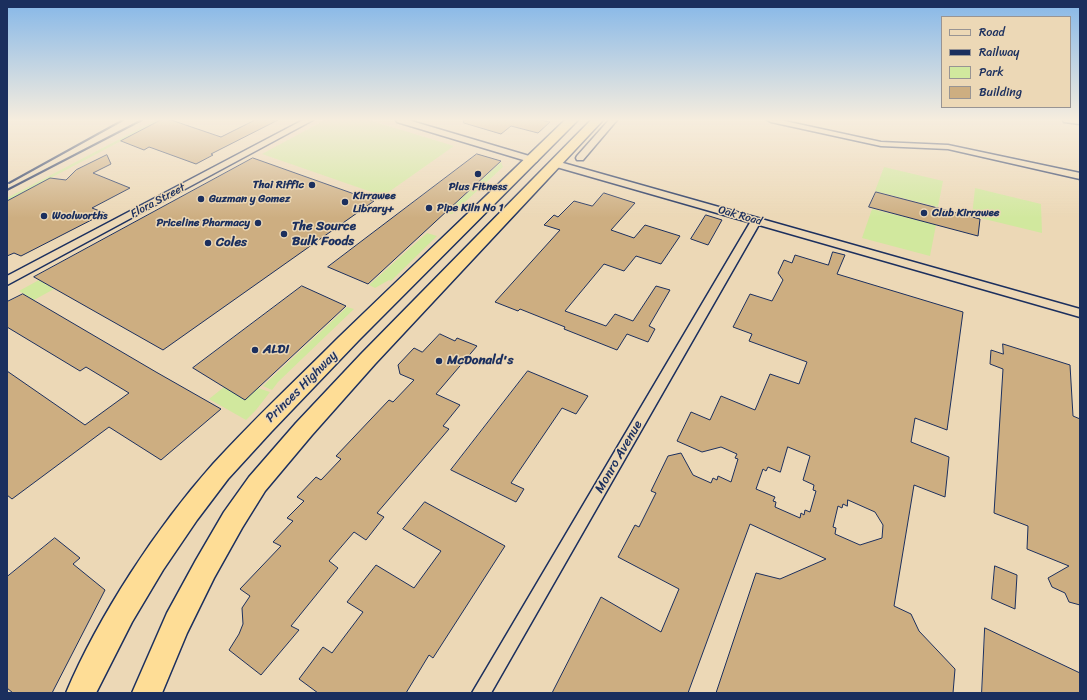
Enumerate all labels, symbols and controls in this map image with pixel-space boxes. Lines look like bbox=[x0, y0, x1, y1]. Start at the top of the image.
legend bbox=[941, 16, 1071, 108]
text: Road bbox=[979, 21, 1005, 43]
text: Railway bbox=[979, 41, 1020, 63]
text: Park bbox=[979, 61, 1004, 83]
text: Building bbox=[979, 81, 1022, 103]
marker: Plus Fitness bbox=[473, 169, 483, 179]
place label: Thai Riffic bbox=[253, 178, 304, 192]
marker: Thai Riffic bbox=[307, 180, 317, 190]
place label: Plus Fitness bbox=[449, 180, 507, 194]
street label: Flora Street bbox=[129, 181, 187, 221]
place label: Kirrawee Library+ bbox=[353, 189, 396, 215]
place label: Guzman y Gomez bbox=[209, 192, 290, 206]
marker: Guzman y Gomez bbox=[196, 194, 206, 204]
marker: Kirrawee Library+ bbox=[340, 197, 350, 207]
place label: Pipe Kiln No 1 bbox=[437, 201, 503, 215]
marker: Pipe Kiln No 1 bbox=[424, 203, 434, 213]
street label: Oak Road bbox=[717, 203, 763, 229]
place label: Club Kirrawee bbox=[932, 206, 999, 220]
marker: Club Kirrawee bbox=[919, 208, 929, 218]
place label: Woolworths bbox=[52, 209, 107, 223]
marker: Woolworths bbox=[39, 211, 49, 221]
place label: Priceline Pharmacy bbox=[156, 216, 250, 230]
marker: Priceline Pharmacy bbox=[253, 218, 263, 228]
place label: The Source Bulk Foods bbox=[292, 219, 356, 250]
marker: The Source Bulk Foods bbox=[279, 229, 289, 239]
place label: Coles bbox=[216, 235, 247, 251]
marker: Coles bbox=[203, 238, 213, 248]
place label: ALDI bbox=[263, 342, 289, 358]
marker: ALDI bbox=[250, 345, 260, 355]
street label: Princes Highway bbox=[263, 348, 341, 426]
place label: McDonald's bbox=[447, 353, 513, 369]
marker: McDonald's bbox=[434, 356, 444, 366]
street label: Monro Avenue bbox=[592, 418, 646, 496]

